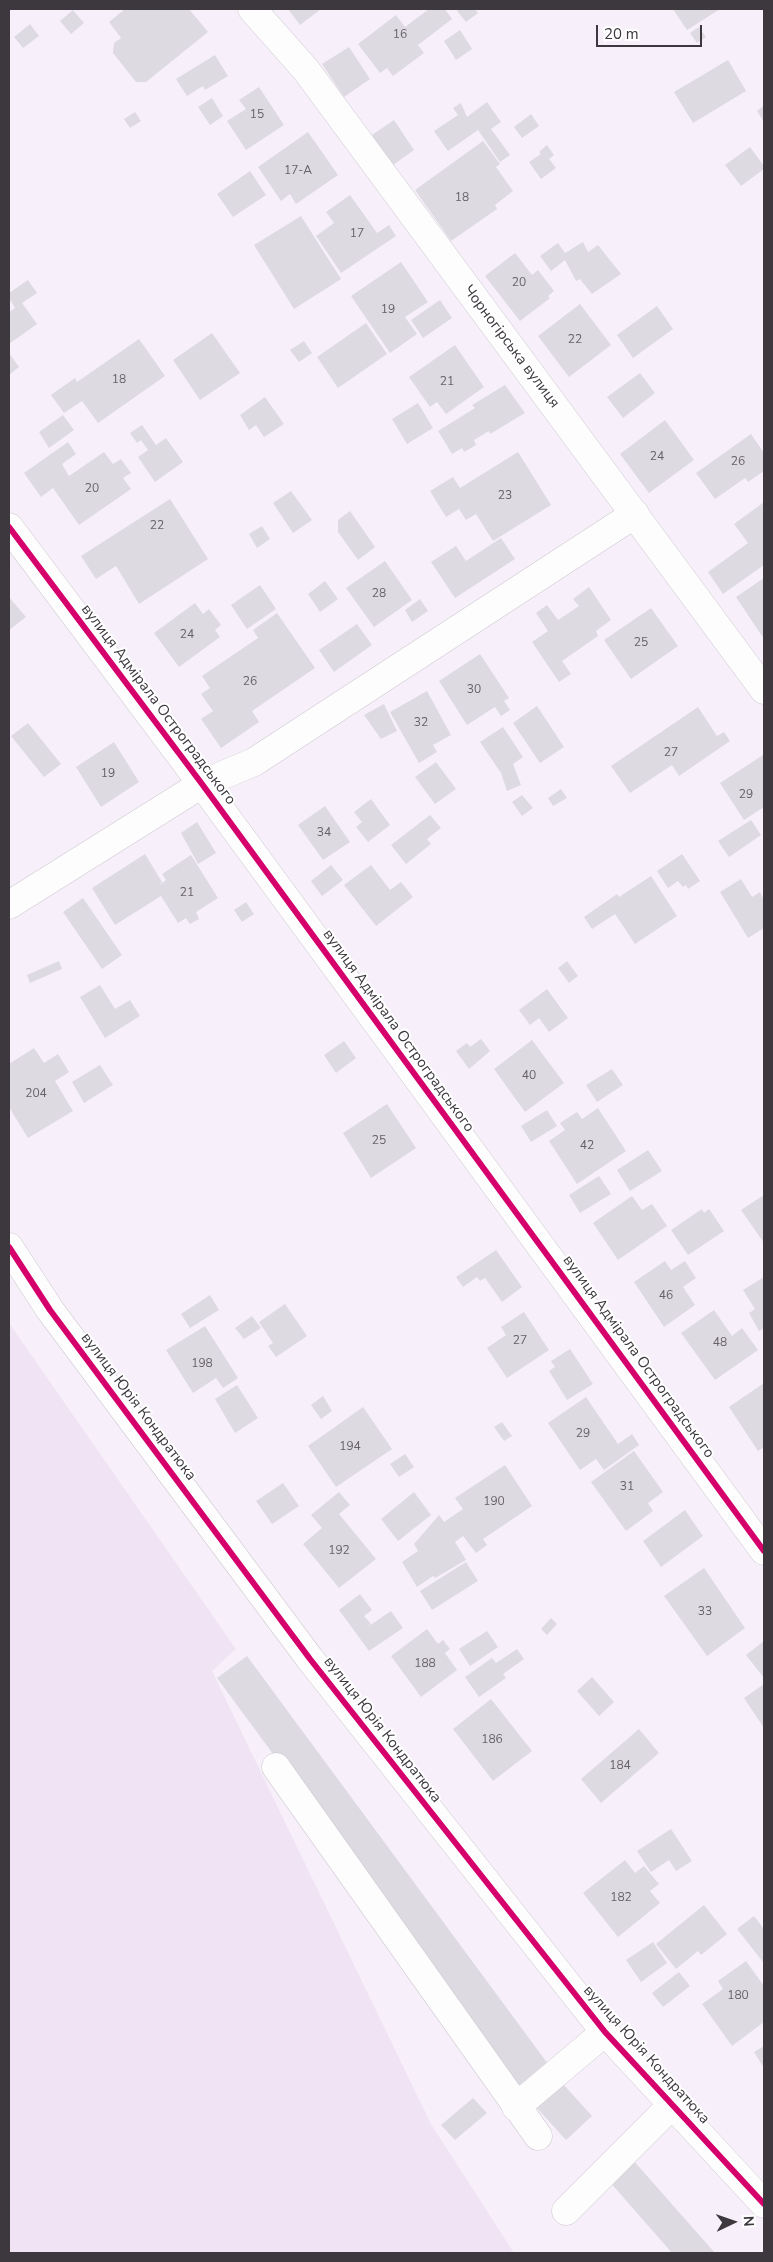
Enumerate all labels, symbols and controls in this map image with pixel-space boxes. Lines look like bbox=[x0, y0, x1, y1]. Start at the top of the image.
scale bar bbox=[598, 15, 704, 47]
text: 20 m bbox=[604, 24, 639, 44]
house number: 16 bbox=[393, 28, 407, 42]
house number: 15 bbox=[250, 108, 264, 122]
house number: 17-А bbox=[284, 164, 312, 178]
house number: 18 bbox=[455, 191, 469, 205]
house number: 17 bbox=[350, 227, 364, 241]
house number: 20 bbox=[512, 276, 526, 290]
street label: Чорногірська вулиця bbox=[459, 282, 563, 412]
house number: 19 bbox=[381, 303, 395, 317]
house number: 22 bbox=[568, 333, 582, 347]
house number: 18 bbox=[112, 373, 126, 387]
house number: 21 bbox=[440, 375, 454, 389]
house number: 24 bbox=[650, 450, 664, 464]
house number: 26 bbox=[731, 455, 745, 469]
house number: 20 bbox=[85, 482, 99, 496]
house number: 23 bbox=[498, 489, 512, 503]
house number: 22 bbox=[150, 519, 164, 533]
house number: 28 bbox=[372, 587, 386, 601]
street label: вулиця Адмірала Остроградського bbox=[77, 601, 239, 809]
house number: 24 bbox=[180, 628, 194, 642]
house number: 25 bbox=[634, 636, 648, 650]
house number: 26 bbox=[243, 675, 257, 689]
house number: 30 bbox=[467, 683, 481, 697]
house number: 32 bbox=[414, 716, 428, 730]
house number: 27 bbox=[664, 746, 678, 760]
house number: 19 bbox=[101, 767, 115, 781]
house number: 29 bbox=[739, 788, 753, 802]
house number: 34 bbox=[317, 826, 331, 840]
house number: 21 bbox=[180, 886, 194, 900]
street label: вулиця Адмірала Остроградського bbox=[318, 926, 478, 1136]
house number: 40 bbox=[522, 1069, 536, 1083]
house number: 204 bbox=[25, 1087, 47, 1101]
house number: 25 bbox=[372, 1134, 386, 1148]
house number: 42 bbox=[580, 1139, 594, 1153]
street label: вулиця Адмірала Остроградського bbox=[558, 1252, 718, 1462]
house number: 46 bbox=[659, 1289, 673, 1303]
street label: вулиця Юрія Кондратюка bbox=[77, 1330, 199, 1484]
house number: 27 bbox=[513, 1334, 527, 1348]
house number: 48 bbox=[713, 1336, 727, 1350]
house number: 198 bbox=[191, 1357, 213, 1371]
house number: 29 bbox=[576, 1427, 590, 1441]
house number: 194 bbox=[339, 1440, 361, 1454]
house number: 31 bbox=[620, 1480, 634, 1494]
house number: 190 bbox=[483, 1495, 505, 1509]
house number: 192 bbox=[328, 1544, 350, 1558]
house number: 33 bbox=[698, 1605, 712, 1619]
street label: вулиця Юрія Кондратюка bbox=[319, 1653, 445, 1807]
house number: 188 bbox=[414, 1657, 436, 1671]
house number: 186 bbox=[481, 1733, 503, 1747]
house number: 184 bbox=[609, 1759, 631, 1773]
house number: 182 bbox=[610, 1891, 632, 1905]
street label: вулиця Юрія Кондратюка bbox=[579, 1982, 713, 2128]
house number: 180 bbox=[727, 1989, 749, 2003]
north arrow bbox=[708, 2197, 758, 2247]
text: N bbox=[739, 2215, 758, 2227]

